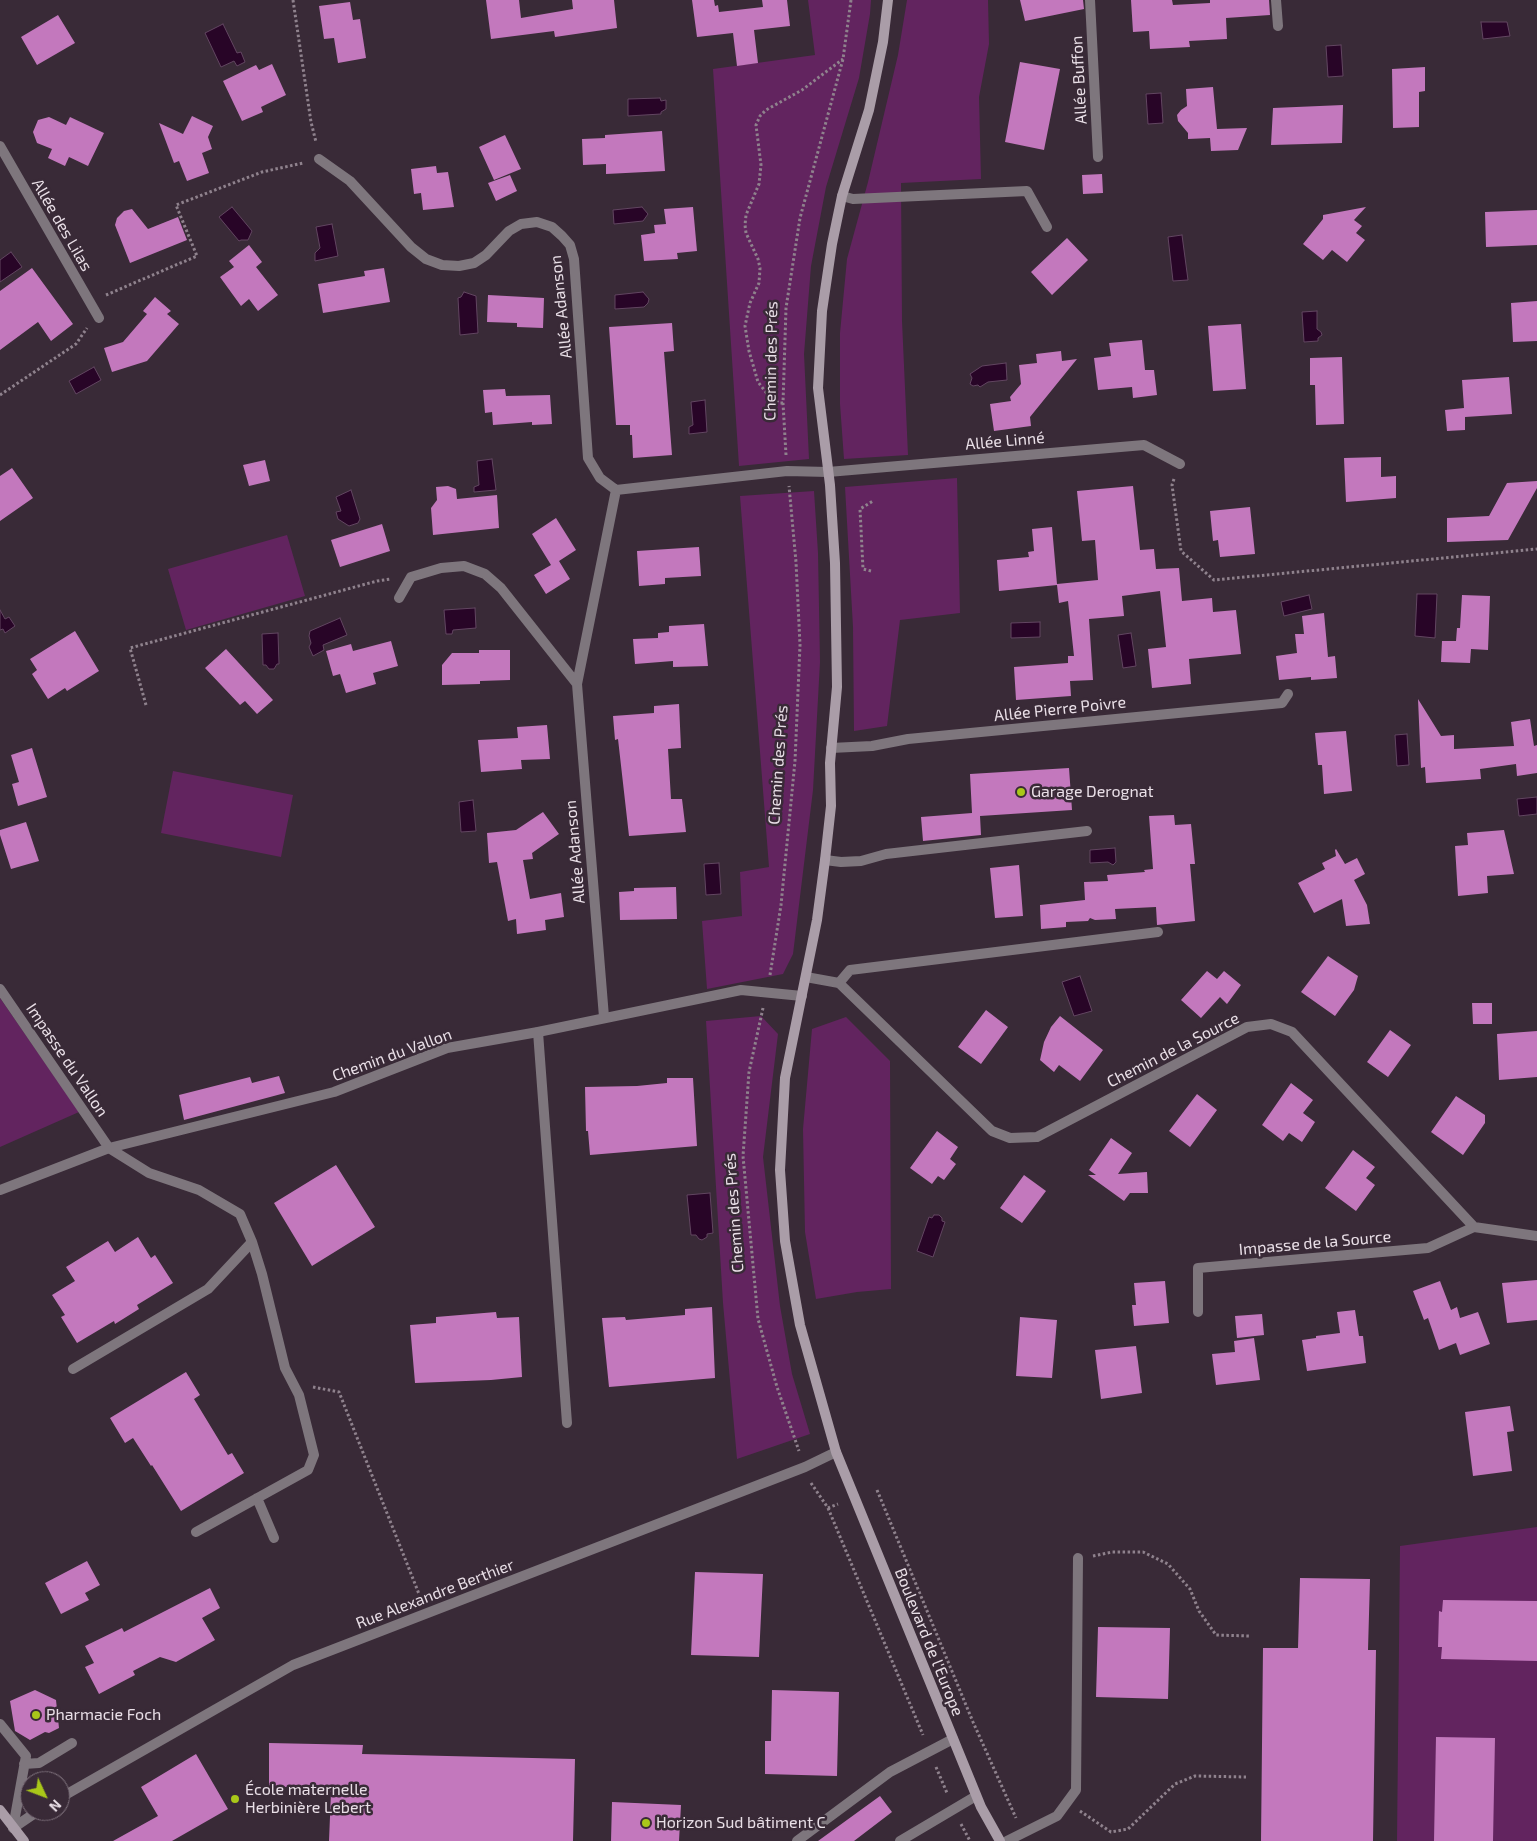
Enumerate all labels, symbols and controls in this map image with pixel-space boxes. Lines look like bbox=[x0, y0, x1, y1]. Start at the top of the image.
street label: Allée Buffon bbox=[1067, 35, 1091, 125]
street label: Allée des Lilas bbox=[28, 175, 96, 275]
street label: Allée Adanson bbox=[546, 254, 576, 360]
street label: Chemin des Prés bbox=[760, 301, 782, 421]
street label: Allée Linné bbox=[965, 428, 1045, 454]
street label: Allée Pierre Poivre bbox=[993, 693, 1127, 725]
street label: Chemin des Prés bbox=[764, 705, 792, 825]
place label: Garage Derognat bbox=[1031, 782, 1154, 802]
marker: Garage Derognat bbox=[1015, 786, 1027, 798]
street label: Allée Adanson bbox=[561, 799, 589, 905]
street label: Impasse du Vallon bbox=[22, 1000, 112, 1120]
street label: Chemin de la Source bbox=[1104, 1008, 1242, 1092]
street label: Chemin du Vallon bbox=[330, 1024, 454, 1086]
street label: Chemin des Prés bbox=[720, 1153, 748, 1273]
street label: Impasse de la Source bbox=[1238, 1227, 1392, 1259]
street label: Rue Alexandre Berthier bbox=[353, 1555, 517, 1633]
street label: Boulevard de l'Europe bbox=[891, 1565, 967, 1719]
place label: Pharmacie Foch bbox=[46, 1705, 161, 1725]
marker: Pharmacie Foch bbox=[30, 1709, 42, 1721]
north arrow bbox=[20, 1771, 70, 1821]
place label: École maternelle Herbinière Lebert bbox=[245, 1780, 371, 1818]
marker: École maternelle Herbinière Lebert bbox=[229, 1793, 241, 1805]
text: N bbox=[46, 1796, 65, 1815]
place label: Horizon Sud bâtiment C bbox=[656, 1813, 826, 1833]
marker: Horizon Sud bâtiment C bbox=[640, 1817, 652, 1829]

